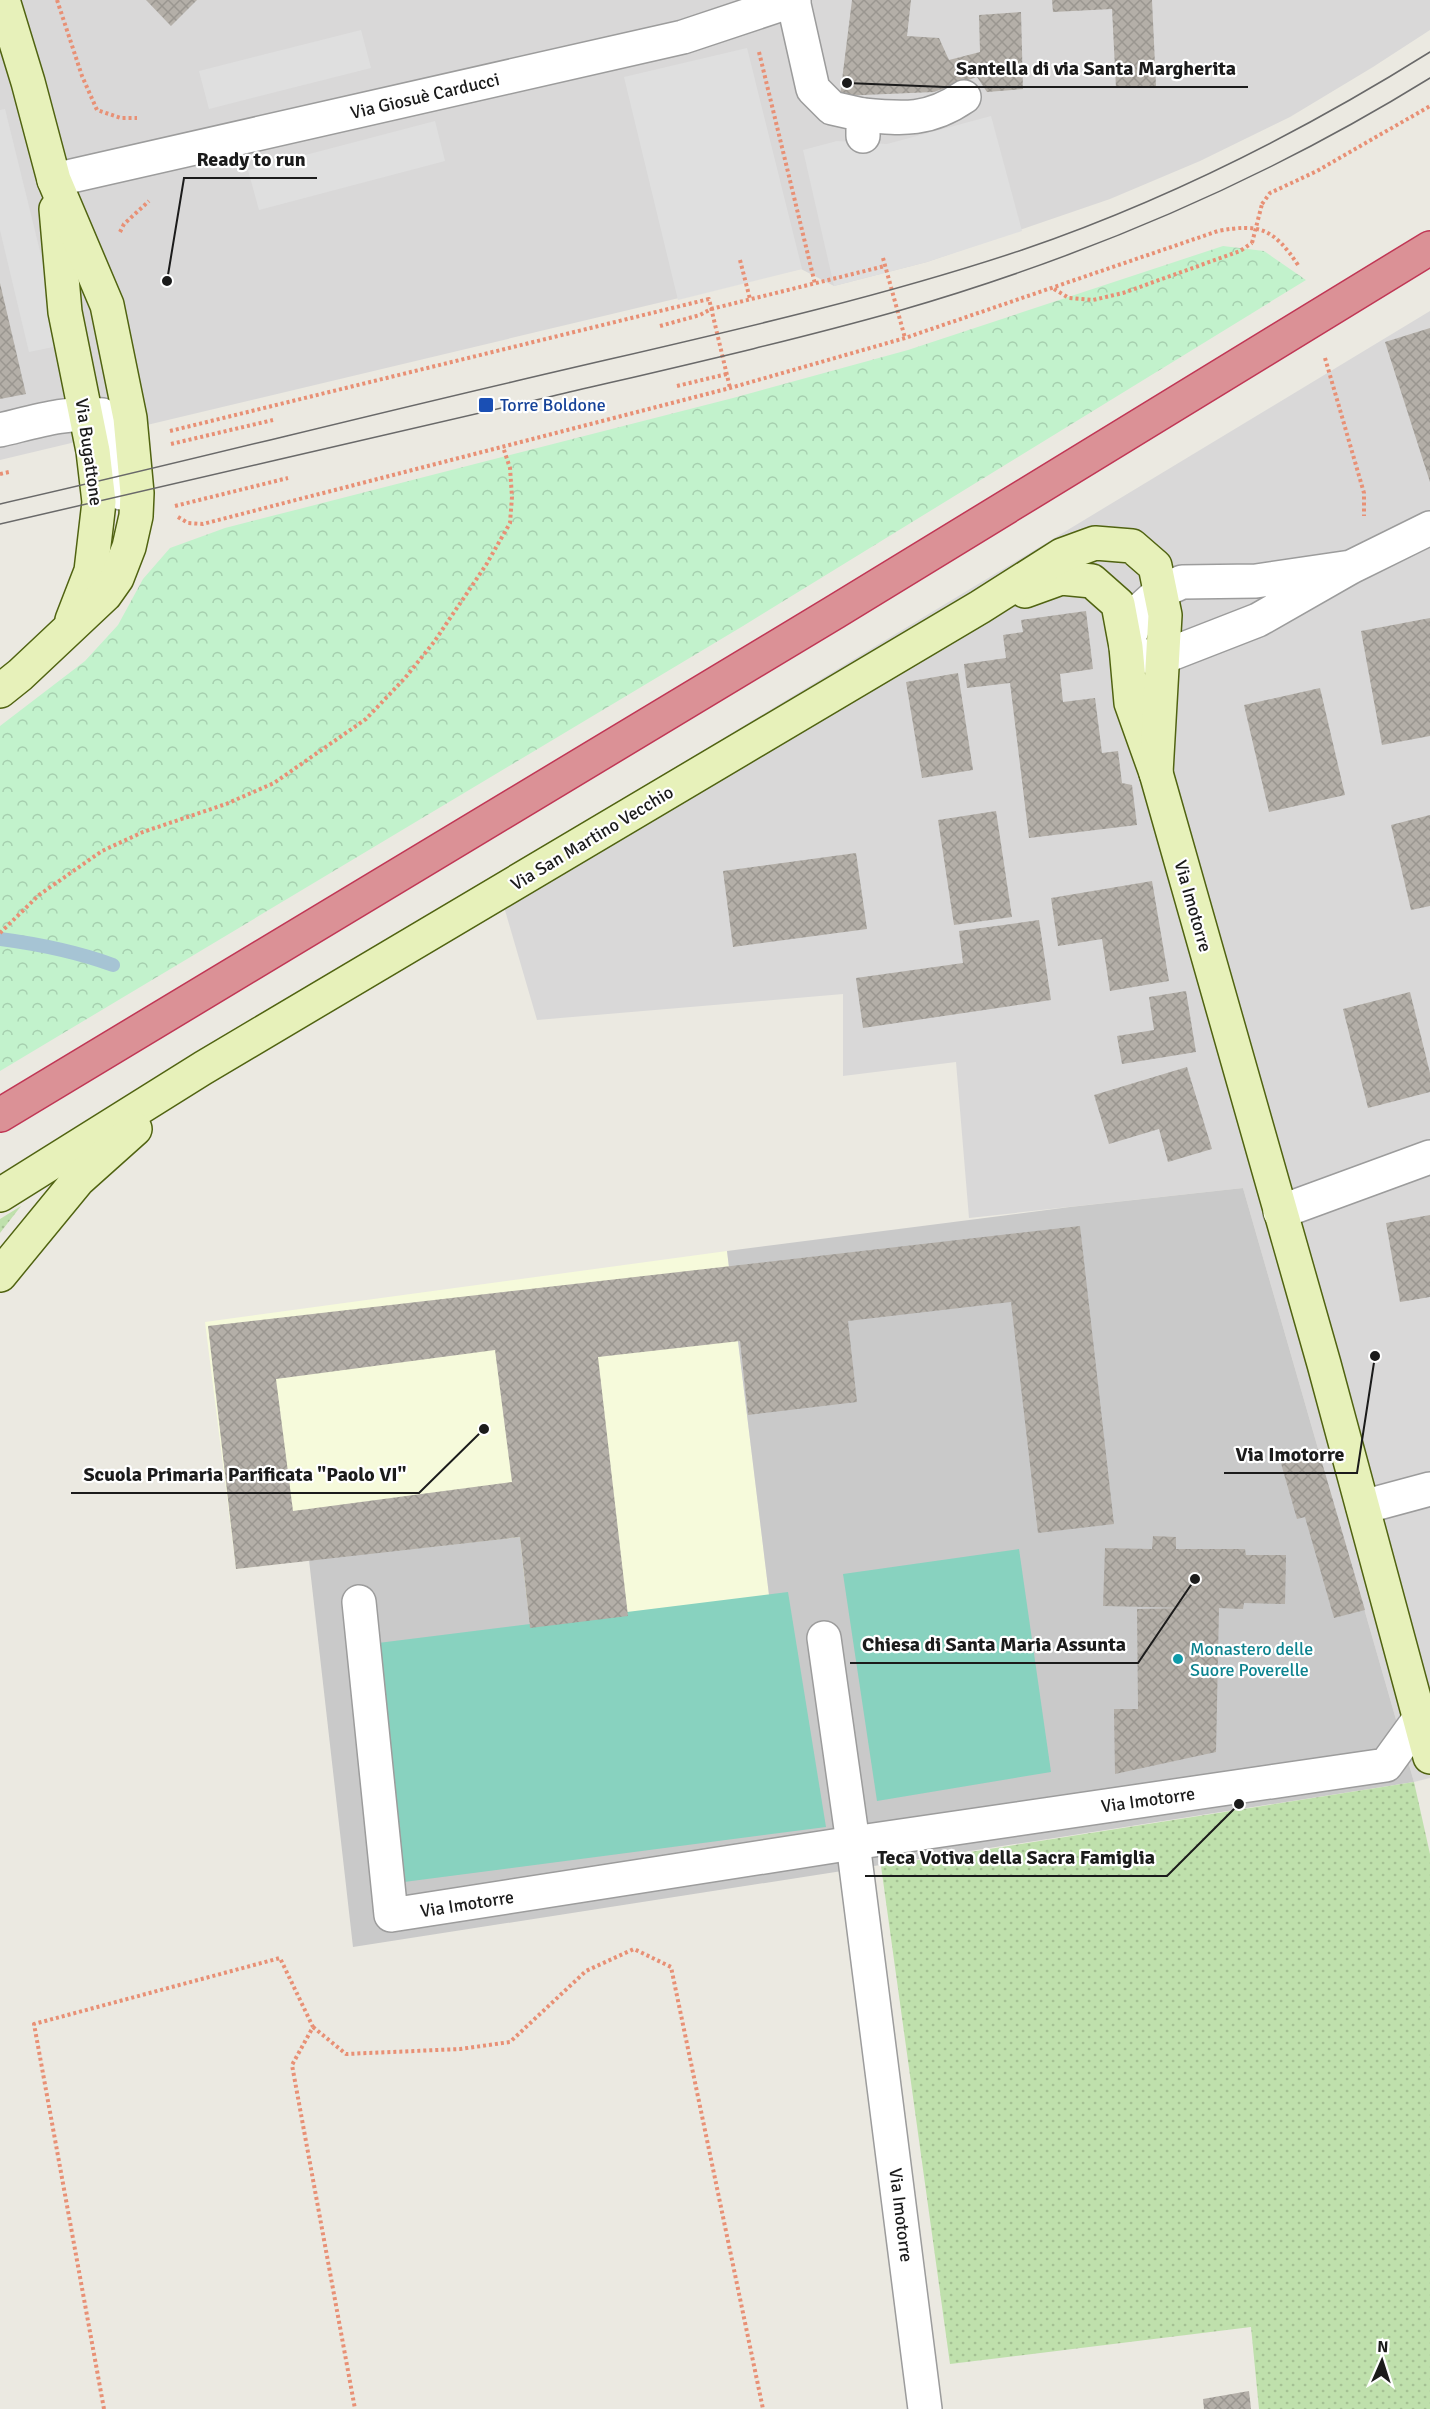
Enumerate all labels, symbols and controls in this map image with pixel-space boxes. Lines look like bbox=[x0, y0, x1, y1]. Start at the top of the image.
callout: Santella di via Santa Margherita bbox=[944, 49, 1248, 87]
text: Santella di via Santa Margherita bbox=[956, 56, 1236, 81]
street label: Via Giosuè Carducci bbox=[348, 68, 502, 124]
callout: Ready to run bbox=[184, 140, 317, 178]
text: Ready to run bbox=[196, 147, 306, 172]
place label: Torre Boldone bbox=[500, 394, 606, 416]
marker: Torre Boldone bbox=[477, 396, 495, 414]
street label: Via Bugattone bbox=[71, 397, 107, 507]
street label: Via San Martino Vecchio bbox=[507, 781, 677, 895]
street label: Via Imotorre bbox=[1169, 858, 1217, 954]
callout: Via Imotorre bbox=[1224, 1435, 1357, 1473]
text: Via Imotorre bbox=[1236, 1442, 1345, 1467]
callout: Scuola Primaria Parificata "Paolo VI" bbox=[71, 1455, 419, 1493]
text: Scuola Primaria Parificata "Paolo VI" bbox=[83, 1462, 407, 1487]
callout: Chiesa di Santa Maria Assunta bbox=[850, 1625, 1138, 1663]
text: Chiesa di Santa Maria Assunta bbox=[862, 1632, 1126, 1657]
place label: Monastero delle Suore Poverelle bbox=[1190, 1638, 1313, 1681]
marker: Monastero delle Suore Poverelle bbox=[1171, 1652, 1185, 1666]
street label: Via Imotorre bbox=[1100, 1783, 1196, 1817]
callout: Teca Votiva della Sacra Famiglia bbox=[865, 1838, 1167, 1876]
text: Teca Votiva della Sacra Famiglia bbox=[877, 1845, 1155, 1870]
street label: Via Imotorre bbox=[419, 1886, 515, 1922]
street label: Via Imotorre bbox=[884, 2167, 918, 2263]
north arrow bbox=[1352, 2331, 1412, 2391]
text: N bbox=[1377, 2337, 1389, 2357]

